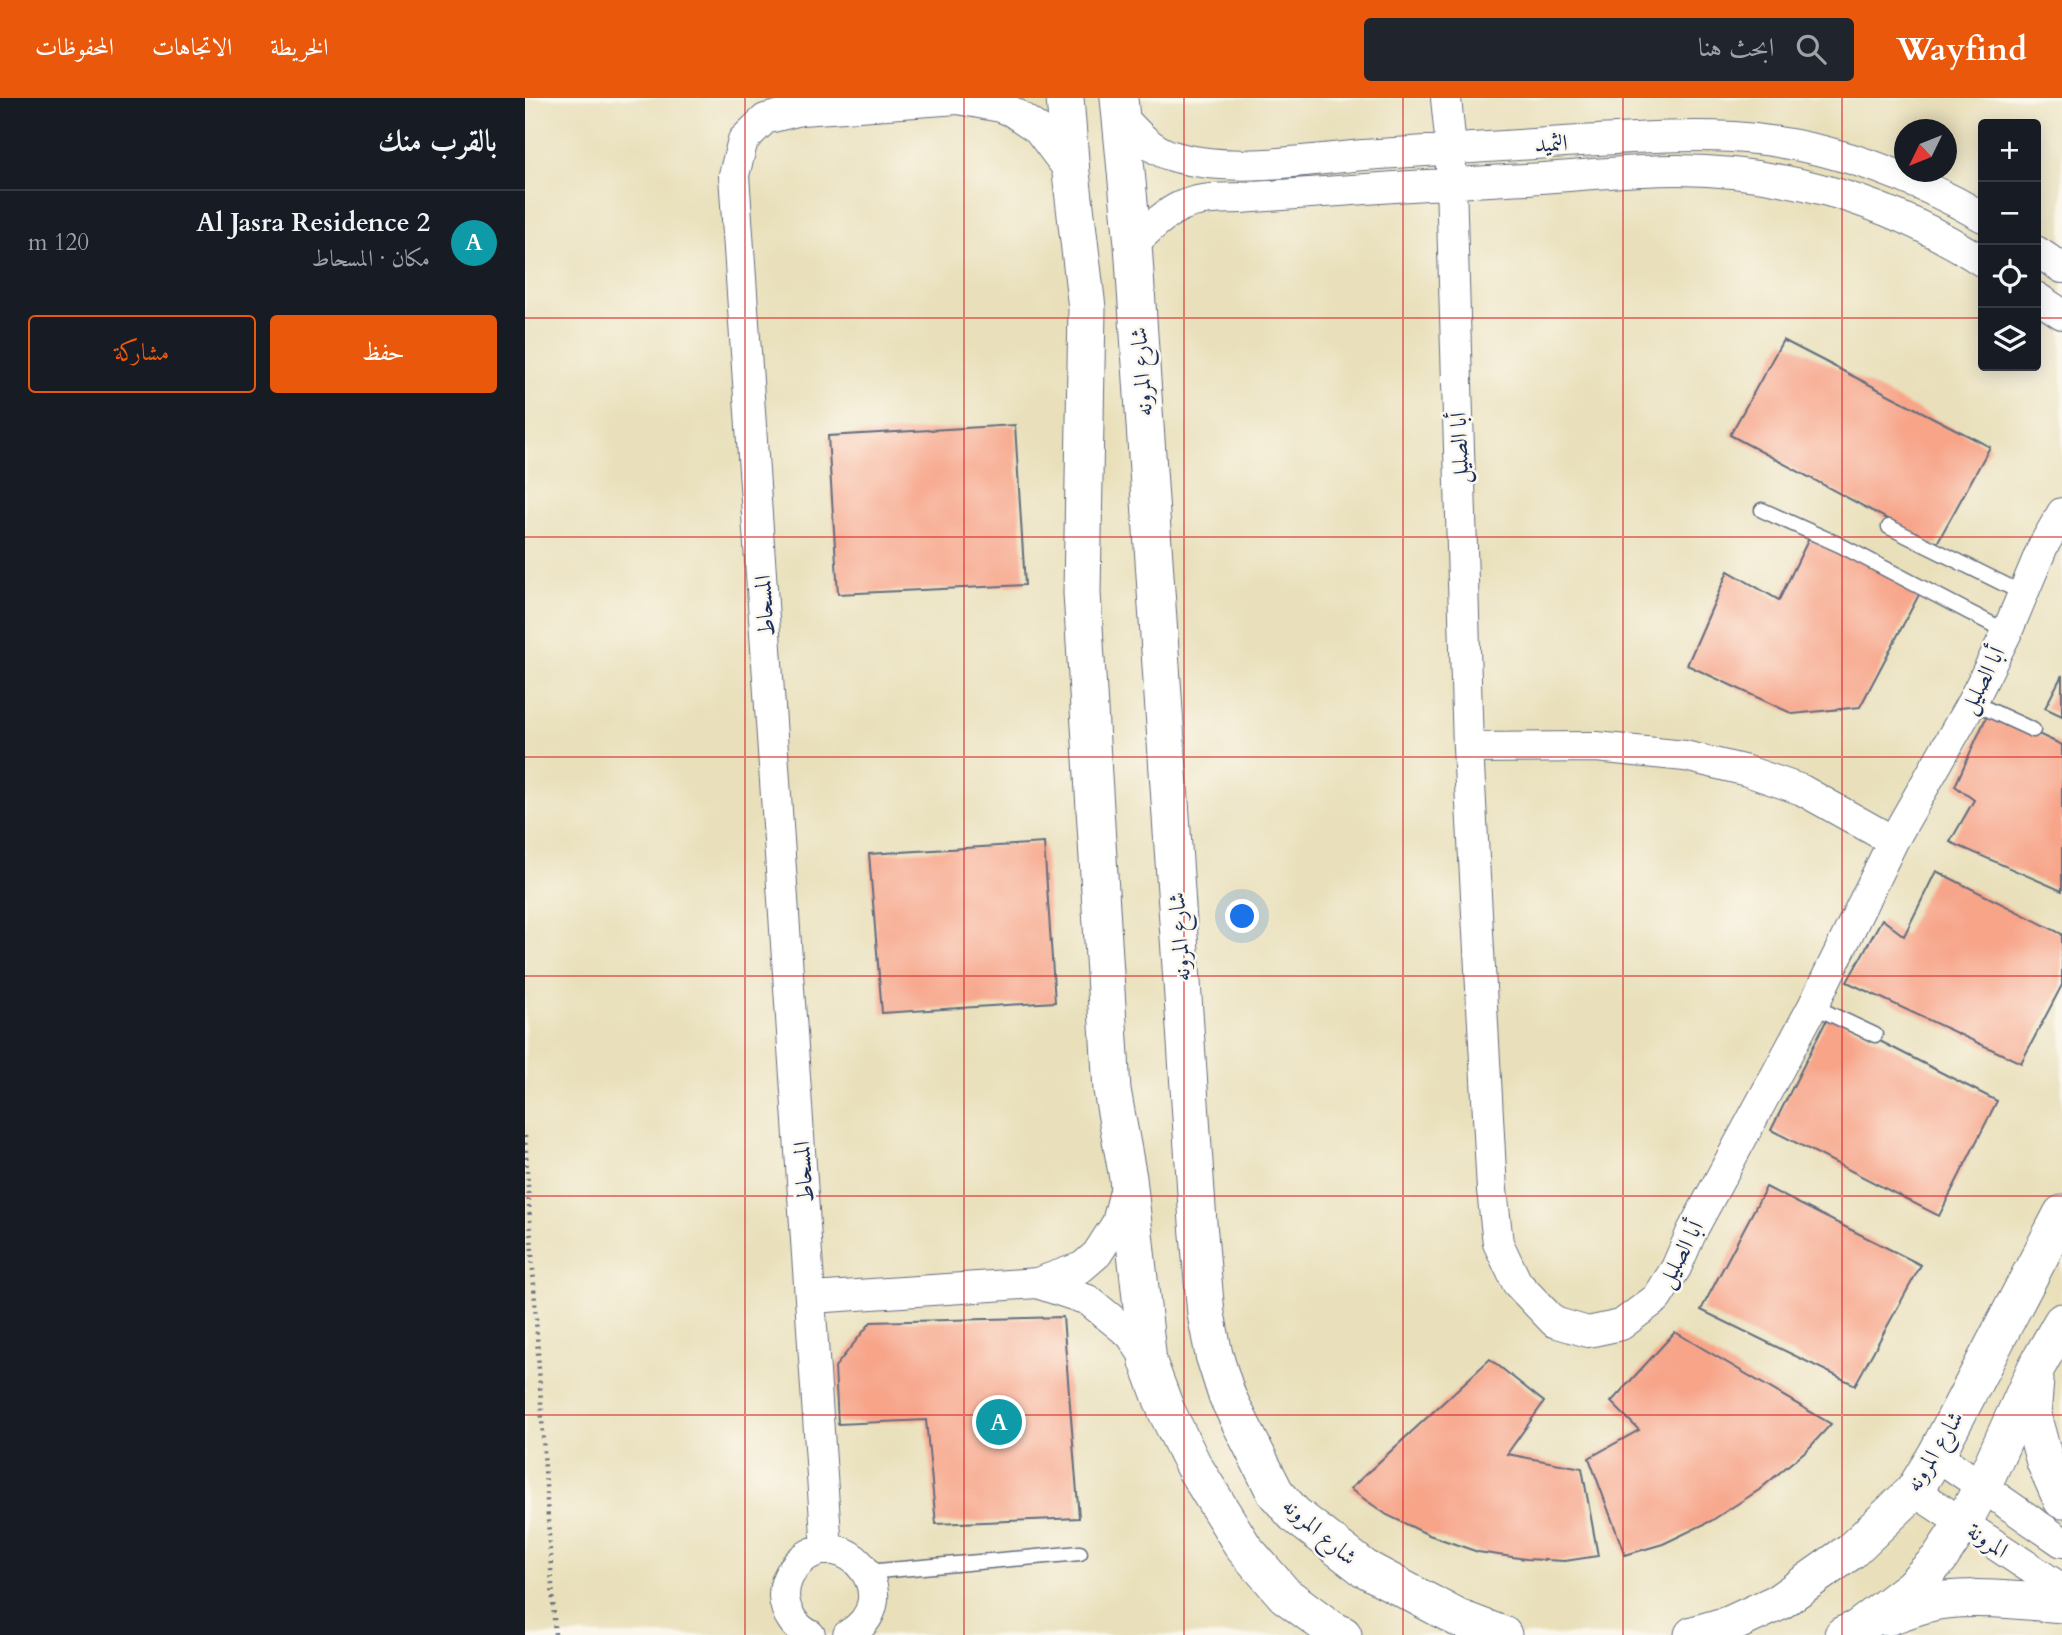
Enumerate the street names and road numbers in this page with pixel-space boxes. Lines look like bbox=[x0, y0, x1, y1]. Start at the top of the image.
street label: الثميد bbox=[1534, 127, 1568, 160]
street label: شارع المرونه bbox=[1123, 326, 1164, 418]
street label: أبا الصليل bbox=[1442, 411, 1477, 484]
street label: المسحاط bbox=[747, 574, 782, 638]
street label: أبا الصليل bbox=[1951, 640, 2014, 720]
street label: شارع المرونه bbox=[1161, 891, 1202, 983]
street label: المسحاط bbox=[786, 1140, 821, 1204]
street label: أبا الصليل bbox=[1649, 1214, 1712, 1294]
street label: شارع المرونه bbox=[1898, 1405, 1974, 1500]
street label: شارع المرونه bbox=[1273, 1490, 1364, 1575]
street label: المرونة bbox=[1961, 1515, 2014, 1565]

